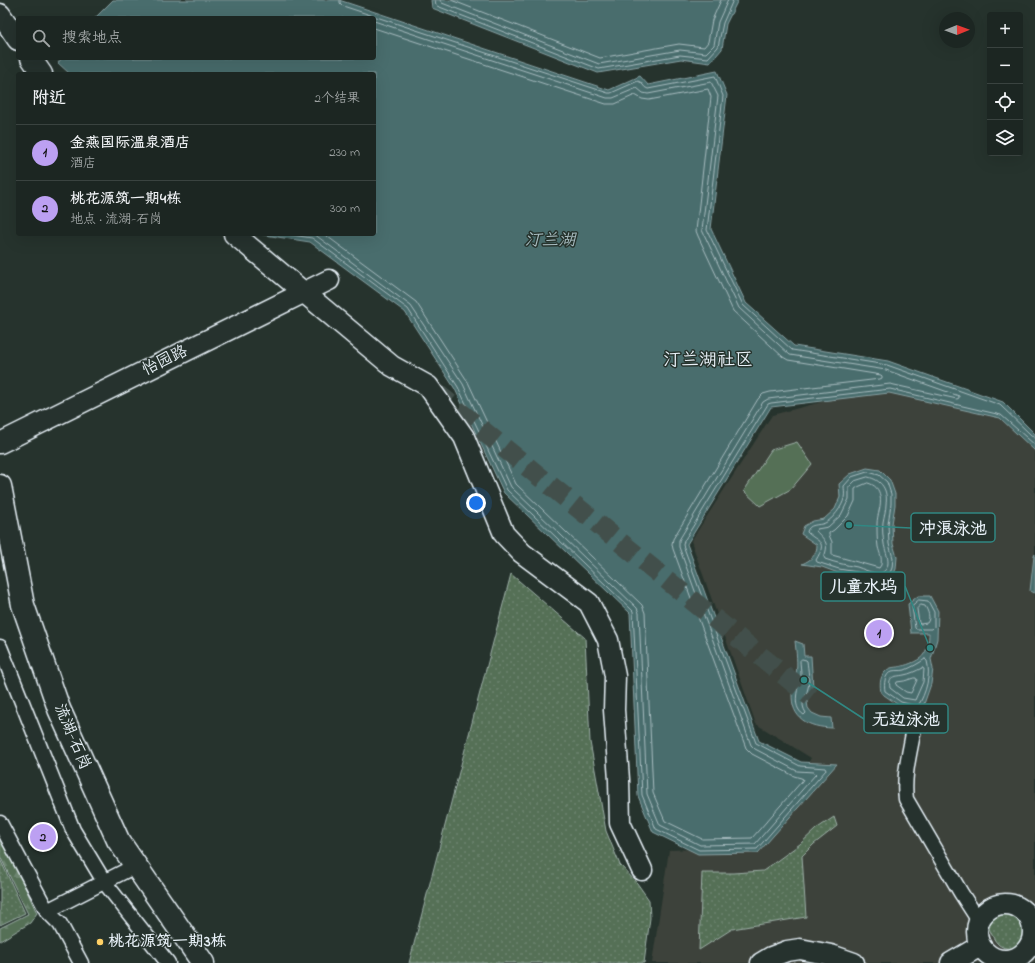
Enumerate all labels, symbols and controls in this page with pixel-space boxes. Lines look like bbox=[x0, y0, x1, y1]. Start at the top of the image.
north arrow bbox=[939, 12, 975, 48]
map controls bbox=[987, 12, 1023, 156]
button: + bbox=[987, 12, 1023, 48]
search box bbox=[16, 16, 376, 60]
icon: search bbox=[30, 27, 52, 49]
text: 搜索地点 bbox=[62, 27, 122, 49]
button: − bbox=[987, 48, 1023, 84]
button: locate bbox=[987, 84, 1023, 120]
text: 附近 bbox=[32, 86, 66, 111]
text: 2个结果 bbox=[315, 89, 360, 108]
button: layers bbox=[987, 120, 1023, 156]
text: 金燕国际温泉酒店 bbox=[70, 132, 190, 154]
text: 1 bbox=[43, 143, 47, 162]
text: 230 m bbox=[329, 143, 360, 162]
text: 酒店 bbox=[70, 154, 96, 173]
text: 桃花源筑一期4栋 bbox=[70, 188, 181, 210]
text: 2 bbox=[42, 199, 48, 218]
text: 300 m bbox=[330, 199, 360, 218]
text: 地点 · 流湖-石岗 bbox=[70, 210, 162, 229]
water label: 汀兰湖 bbox=[525, 228, 577, 253]
street label: 怡园路 bbox=[138, 340, 192, 382]
district label: 汀兰湖社区 bbox=[663, 348, 753, 374]
your location bbox=[466, 493, 486, 513]
callout: 冲浪泳池 bbox=[911, 513, 995, 542]
text: 冲浪泳池 bbox=[919, 517, 987, 542]
callout: 儿童水坞 bbox=[821, 572, 905, 601]
text: 儿童水坞 bbox=[829, 575, 897, 600]
pin: 1 bbox=[866, 618, 892, 648]
street label: 流湖-石岗 bbox=[47, 700, 97, 774]
callout: 无边泳池 bbox=[864, 704, 948, 733]
text: 无边泳池 bbox=[872, 708, 940, 733]
pin: 2 bbox=[30, 822, 56, 852]
place label: 桃花源筑一期3栋 bbox=[108, 930, 227, 954]
marker: 桃花源筑一期3栋 bbox=[95, 937, 105, 947]

